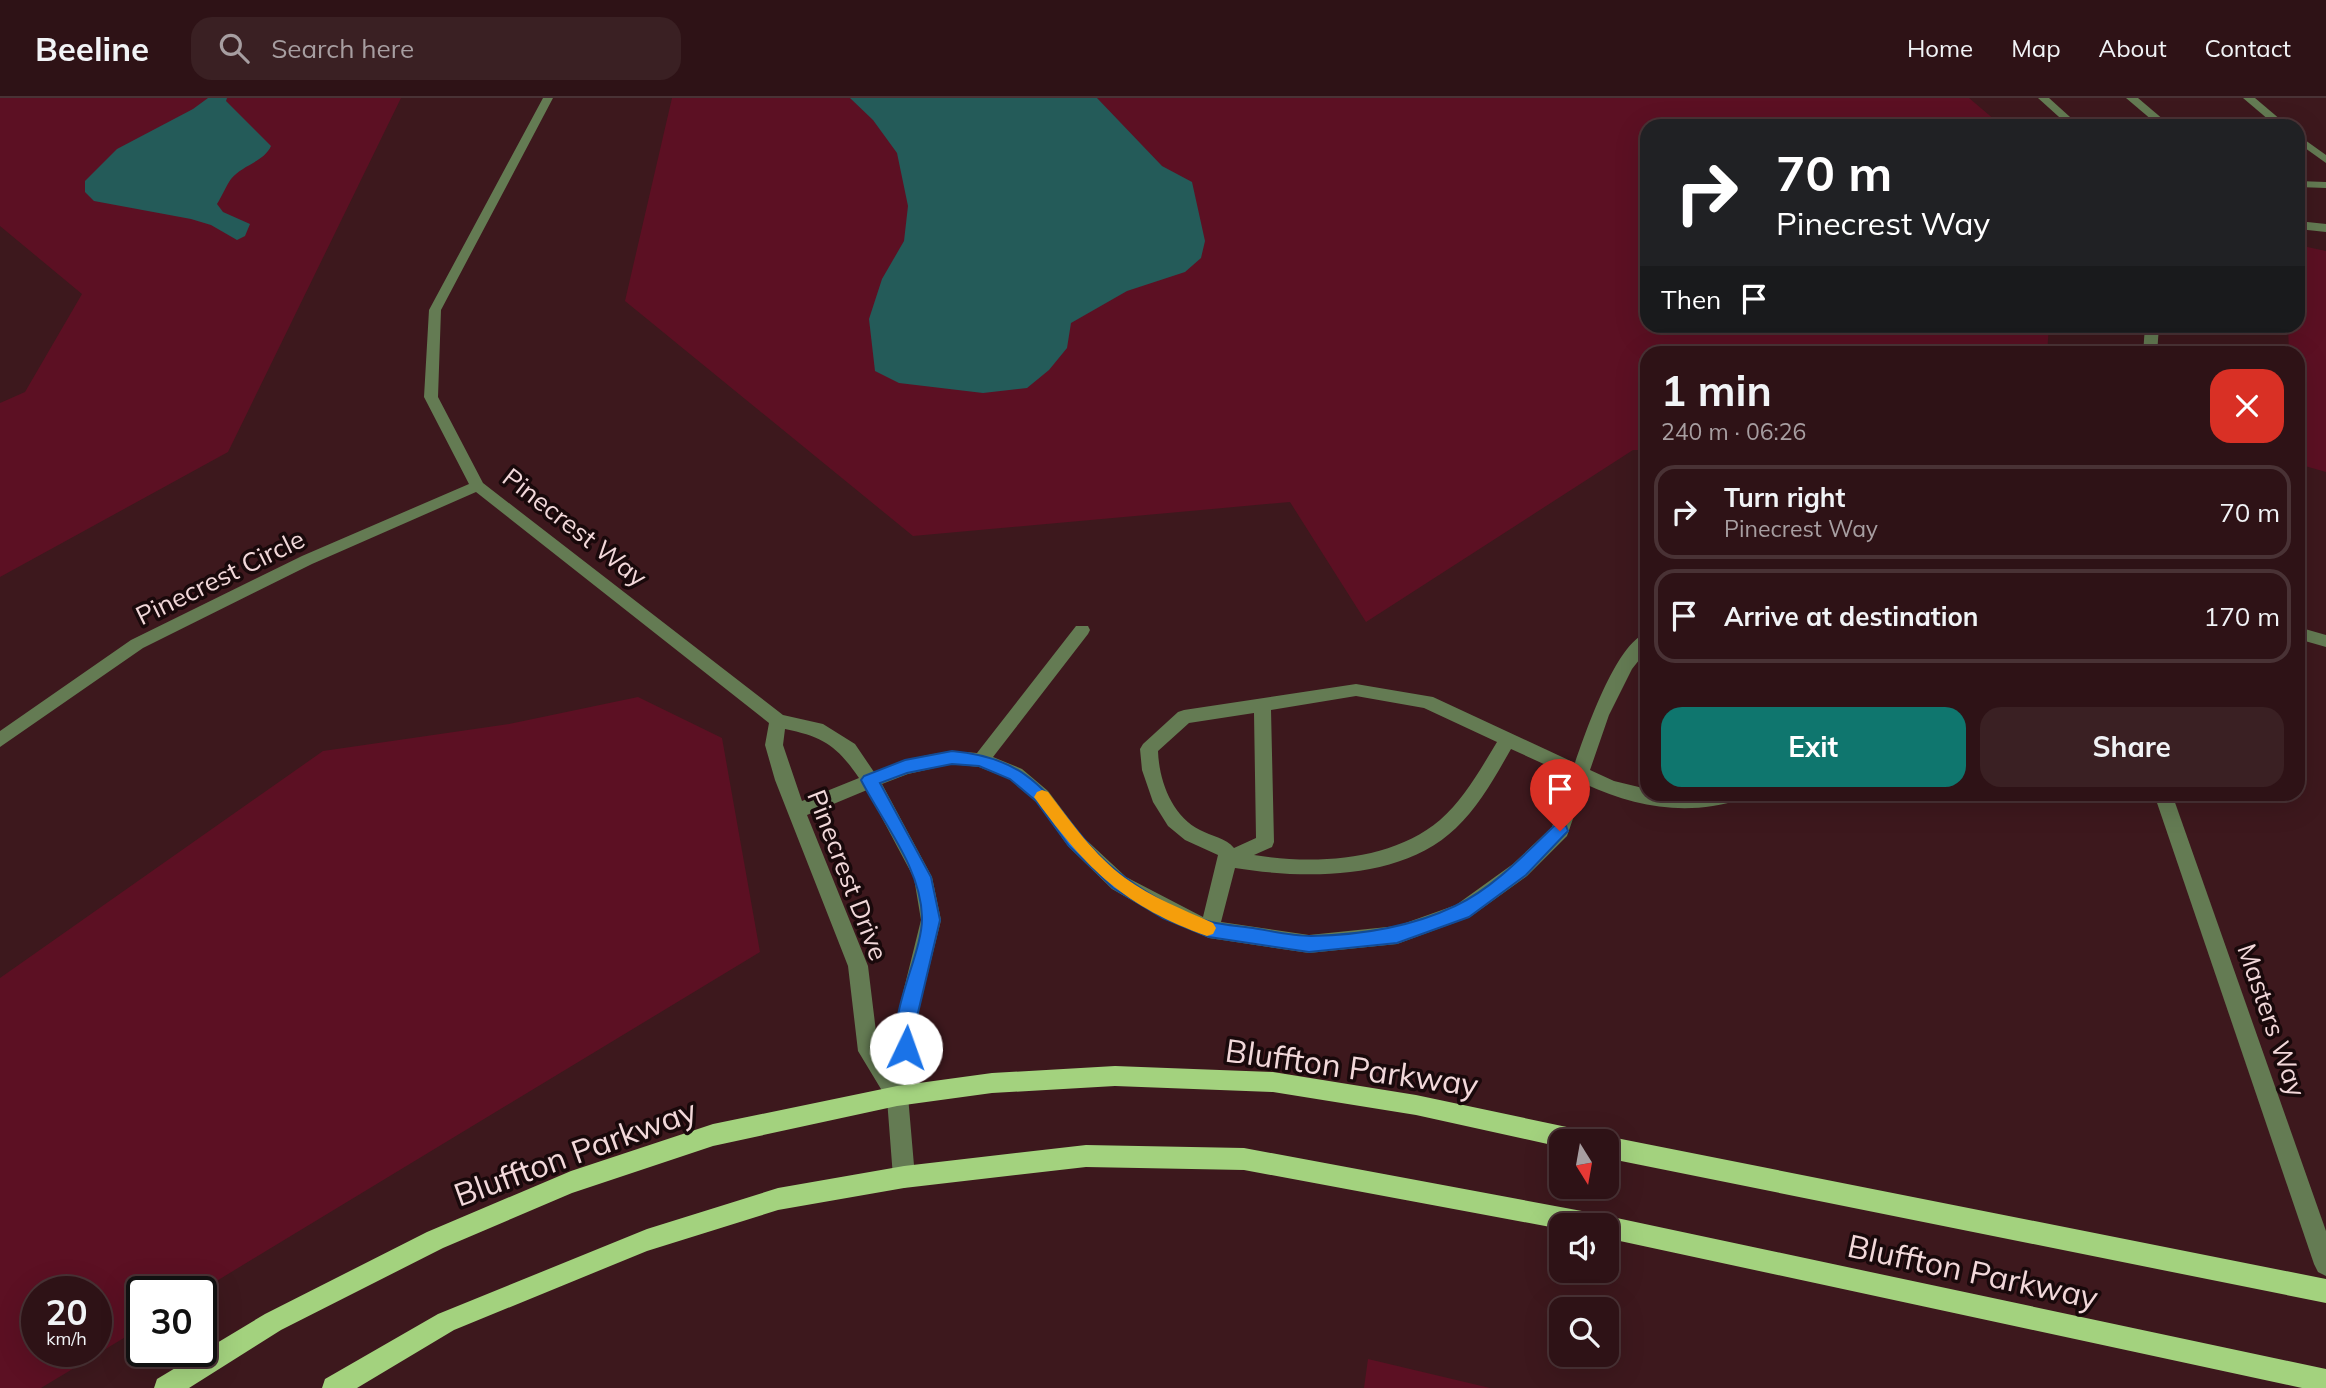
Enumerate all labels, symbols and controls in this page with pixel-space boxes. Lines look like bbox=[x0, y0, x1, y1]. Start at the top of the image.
search box bbox=[191, 17, 681, 80]
text: Beeline bbox=[35, 28, 149, 69]
icon: search bbox=[215, 29, 253, 67]
text: Search here bbox=[271, 32, 414, 65]
text: Home bbox=[1907, 33, 1973, 63]
text: Map bbox=[2011, 33, 2061, 63]
text: About bbox=[2099, 33, 2167, 63]
text: Contact bbox=[2205, 33, 2291, 63]
text: 70 m bbox=[1776, 142, 1892, 203]
icon: right bbox=[1661, 147, 1752, 238]
text: Pinecrest Way bbox=[1776, 203, 1990, 243]
icon: arrive bbox=[1735, 280, 1773, 318]
text: Then bbox=[1661, 283, 1721, 316]
text: 1 min bbox=[1661, 364, 1772, 417]
button: close bbox=[2210, 369, 2284, 443]
text: 240 m · 06:26 bbox=[1661, 417, 1806, 446]
street label: Pinecrest Way bbox=[496, 460, 654, 594]
text: Turn right bbox=[1724, 481, 1845, 514]
icon: right bbox=[1665, 493, 1703, 531]
text: 70 m bbox=[2219, 496, 2280, 529]
text: Pinecrest Way bbox=[1724, 514, 1878, 543]
street label: Pinecrest Circle bbox=[130, 522, 310, 632]
icon: arrive bbox=[1665, 597, 1703, 635]
text: Arrive at destination bbox=[1724, 600, 1979, 633]
text: 170 m bbox=[2204, 600, 2280, 633]
button: Exit bbox=[1661, 707, 1966, 787]
button: Share bbox=[1980, 707, 2284, 787]
pin bbox=[1530, 759, 1590, 831]
icon: arrive bbox=[1541, 770, 1579, 808]
street label: Pinecrest Drive bbox=[800, 785, 896, 965]
street label: Masters Way bbox=[2230, 939, 2314, 1101]
position arrow bbox=[869, 1011, 943, 1085]
street label: Bluffton Parkway bbox=[1223, 1029, 1481, 1105]
street label: Bluffton Parkway bbox=[448, 1090, 702, 1214]
north arrow bbox=[1549, 1129, 1619, 1199]
map controls bbox=[1549, 1129, 1619, 1367]
button: sound bbox=[1549, 1213, 1619, 1283]
street label: Bluffton Parkway bbox=[1844, 1225, 2102, 1317]
speed limit sign: 30 bbox=[126, 1276, 217, 1367]
text: 20 bbox=[45, 1290, 88, 1334]
button: search bbox=[1549, 1297, 1619, 1367]
text: km/h bbox=[46, 1327, 87, 1350]

